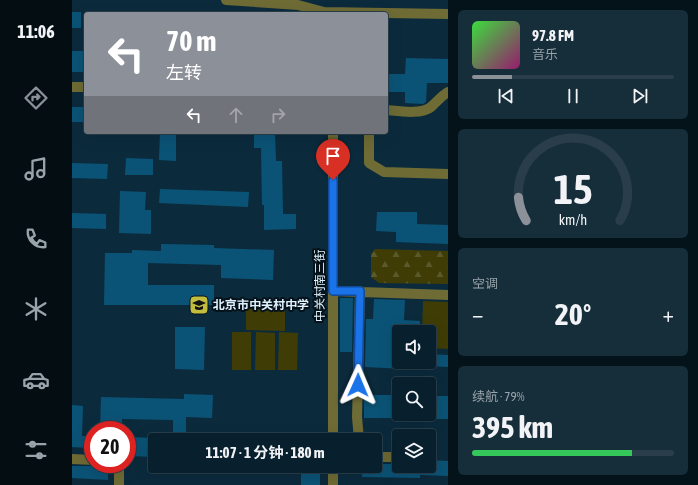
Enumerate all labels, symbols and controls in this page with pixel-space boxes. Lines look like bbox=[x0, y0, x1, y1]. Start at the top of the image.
text: 11:06 bbox=[17, 21, 55, 42]
text: 70 m bbox=[166, 25, 216, 57]
text: 97.8 FM bbox=[532, 27, 574, 44]
icon: left bbox=[100, 28, 152, 80]
text: 音乐 bbox=[532, 47, 558, 62]
text: 左转 bbox=[166, 62, 202, 83]
icon: directions bbox=[22, 84, 50, 112]
icon: previous bbox=[495, 85, 517, 107]
icon: pause bbox=[562, 85, 584, 107]
icon: next bbox=[629, 85, 651, 107]
icon: left bbox=[183, 104, 205, 126]
icon: ahead bbox=[225, 104, 247, 126]
icon: right bbox=[267, 104, 289, 126]
pin bbox=[316, 139, 350, 180]
icon: arrive bbox=[322, 145, 344, 167]
icon: music bbox=[22, 155, 50, 183]
text: 15 bbox=[553, 165, 593, 213]
text: km/h bbox=[559, 212, 587, 228]
icon: phone bbox=[22, 225, 50, 253]
street label: 中关村南三街 bbox=[313, 250, 327, 322]
text: 空调 bbox=[472, 276, 498, 291]
school or university icon: 北京市中关村中学 bbox=[188, 294, 210, 316]
icon: climate bbox=[22, 295, 50, 323]
text: 20° bbox=[555, 297, 591, 331]
place label: 北京市中关村中学 bbox=[213, 298, 309, 312]
text: − bbox=[472, 301, 483, 327]
text: + bbox=[663, 301, 674, 327]
map controls bbox=[392, 325, 436, 473]
button: sound bbox=[392, 325, 436, 369]
position arrow bbox=[337, 364, 379, 406]
icon: car bbox=[22, 366, 50, 394]
button: search bbox=[392, 377, 436, 421]
text: 续航 · 79% bbox=[472, 389, 525, 404]
text: 395 km bbox=[472, 410, 553, 444]
speed limit sign: 20 bbox=[84, 421, 136, 473]
button: layers bbox=[392, 429, 436, 473]
icon: filters bbox=[22, 436, 50, 464]
text: 11:07 · 1 分钟 · 180 m bbox=[206, 444, 324, 461]

